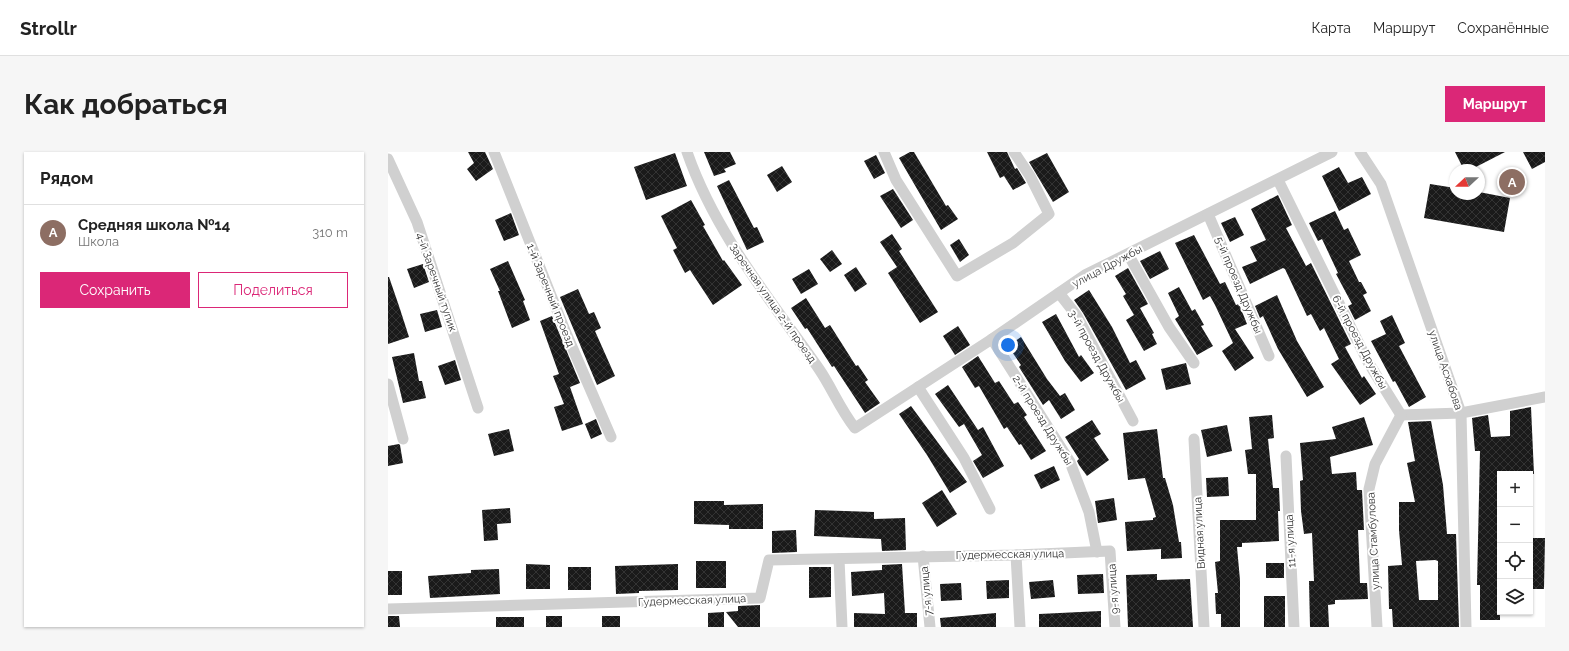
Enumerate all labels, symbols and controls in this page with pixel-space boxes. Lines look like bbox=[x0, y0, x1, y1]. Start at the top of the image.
text: Strollr bbox=[20, 17, 77, 39]
text: Карта bbox=[1312, 20, 1351, 36]
text: Маршрут bbox=[1373, 20, 1435, 36]
text: Сохранённые bbox=[1457, 20, 1549, 36]
button: Маршрут bbox=[1445, 86, 1545, 122]
text: Как добраться bbox=[24, 88, 228, 121]
north arrow bbox=[1449, 164, 1485, 200]
pin: A bbox=[1499, 167, 1525, 197]
text: Рядом bbox=[40, 168, 93, 188]
text: Средняя школа №14 bbox=[78, 216, 230, 234]
text: A bbox=[49, 225, 57, 240]
text: 310 m bbox=[312, 225, 348, 240]
street label: 4-й Заречный тупик bbox=[413, 231, 460, 334]
text: Школа bbox=[78, 234, 119, 249]
street label: 5-й проезд Дружбы bbox=[1212, 235, 1265, 335]
street label: Заречная улица 2-й проезд bbox=[726, 241, 819, 366]
street label: 1-й Заречный проезд bbox=[524, 242, 577, 349]
street label: улица Дружбы bbox=[1070, 243, 1144, 290]
button: Сохранить bbox=[40, 272, 190, 308]
button: Поделиться bbox=[198, 272, 348, 308]
street label: 6-й проезд Дружбы bbox=[1329, 293, 1390, 391]
street label: 3-й проезд Дружбы bbox=[1066, 308, 1127, 405]
street label: улица Асхабова bbox=[1426, 329, 1465, 412]
your location bbox=[998, 335, 1018, 355]
street label: 2-й проезд Дружбы bbox=[1010, 373, 1076, 468]
map controls bbox=[1497, 471, 1533, 615]
button: + bbox=[1497, 471, 1533, 507]
street label: улица Стамбулова bbox=[1364, 492, 1383, 590]
street label: Видная улица bbox=[1191, 497, 1208, 569]
button: − bbox=[1497, 507, 1533, 543]
street label: 11-я улица bbox=[1283, 514, 1298, 568]
button: locate bbox=[1497, 543, 1533, 579]
street label: Гудермесская улица bbox=[956, 547, 1064, 562]
street label: 9-я улица bbox=[1105, 563, 1122, 615]
street label: 7-я улица bbox=[918, 566, 935, 616]
button: layers bbox=[1497, 579, 1533, 615]
street label: Гудермесская улица bbox=[638, 592, 746, 609]

